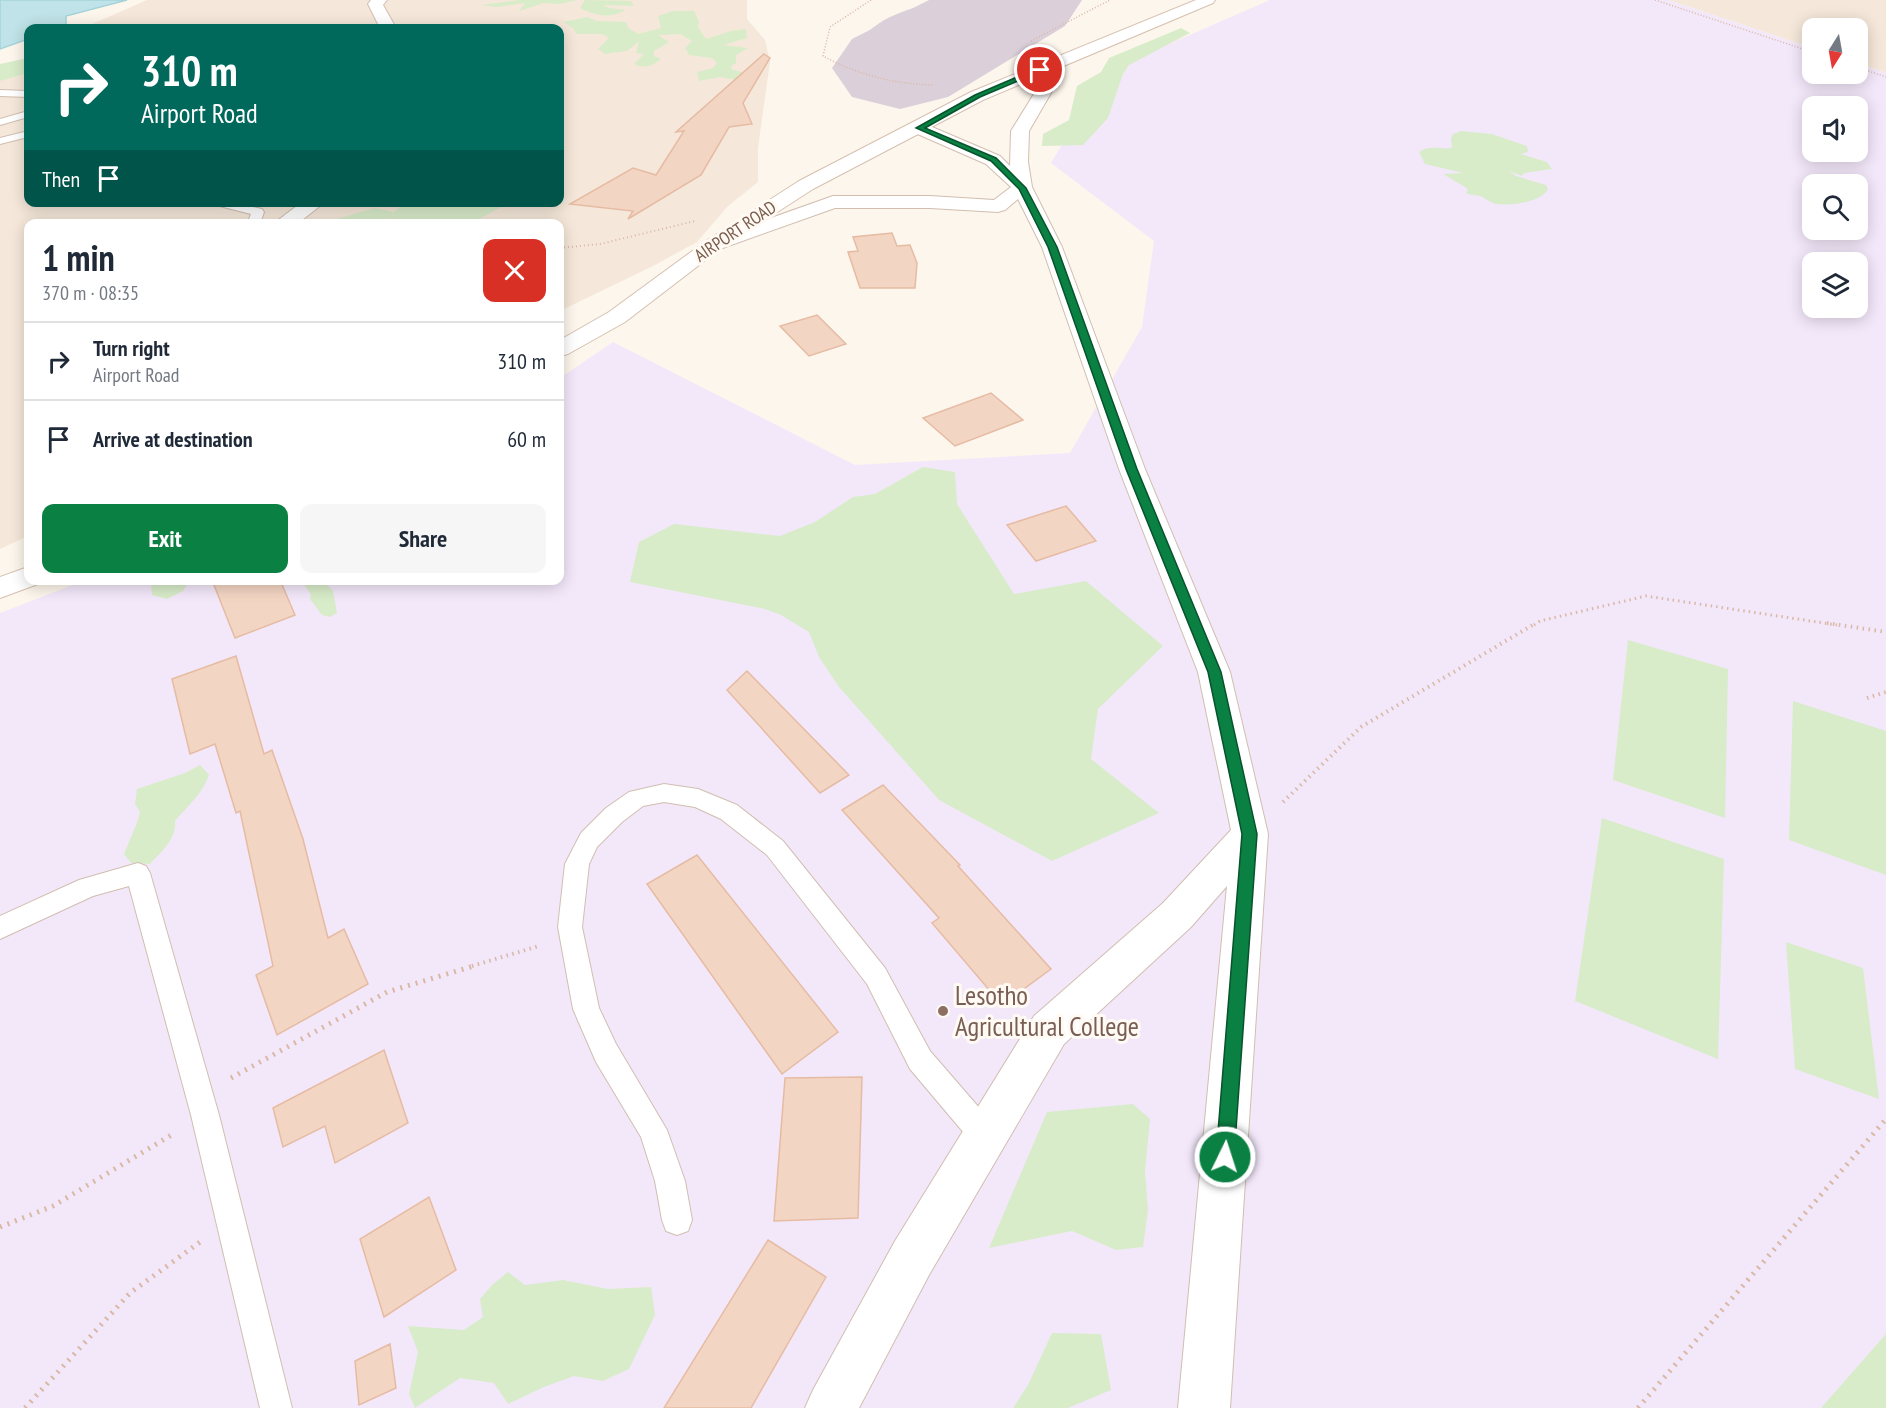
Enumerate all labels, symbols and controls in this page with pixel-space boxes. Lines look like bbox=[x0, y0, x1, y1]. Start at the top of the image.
north arrow bbox=[1802, 18, 1868, 84]
map controls bbox=[1802, 18, 1868, 318]
text: 310 m bbox=[141, 43, 238, 98]
pin bbox=[1014, 44, 1065, 95]
icon: right bbox=[42, 48, 120, 126]
icon: arrive bbox=[1023, 53, 1056, 86]
text: Airport Road bbox=[141, 96, 258, 130]
button: sound bbox=[1802, 96, 1868, 162]
icon: arrive bbox=[92, 162, 125, 195]
text: Then bbox=[42, 165, 80, 193]
button: search bbox=[1802, 174, 1868, 240]
street label: AIRPORT ROAD bbox=[690, 195, 780, 267]
text: 1 min bbox=[42, 234, 115, 281]
button: close bbox=[483, 239, 546, 302]
button: layers bbox=[1802, 252, 1868, 318]
text: 370 m · 08:35 bbox=[42, 280, 139, 306]
text: Turn right bbox=[93, 334, 170, 362]
icon: right bbox=[42, 345, 75, 378]
text: 310 m bbox=[497, 347, 546, 375]
text: Airport Road bbox=[93, 362, 179, 388]
icon: arrive bbox=[42, 423, 75, 456]
text: Arrive at destination bbox=[93, 425, 253, 453]
text: 60 m bbox=[507, 425, 546, 453]
button: Exit bbox=[42, 504, 288, 573]
button: Share bbox=[300, 504, 546, 573]
place label: Lesotho Agricultural College bbox=[955, 978, 1139, 1043]
marker: Lesotho Agricultural College bbox=[936, 1004, 950, 1018]
position arrow bbox=[1193, 1125, 1257, 1189]

